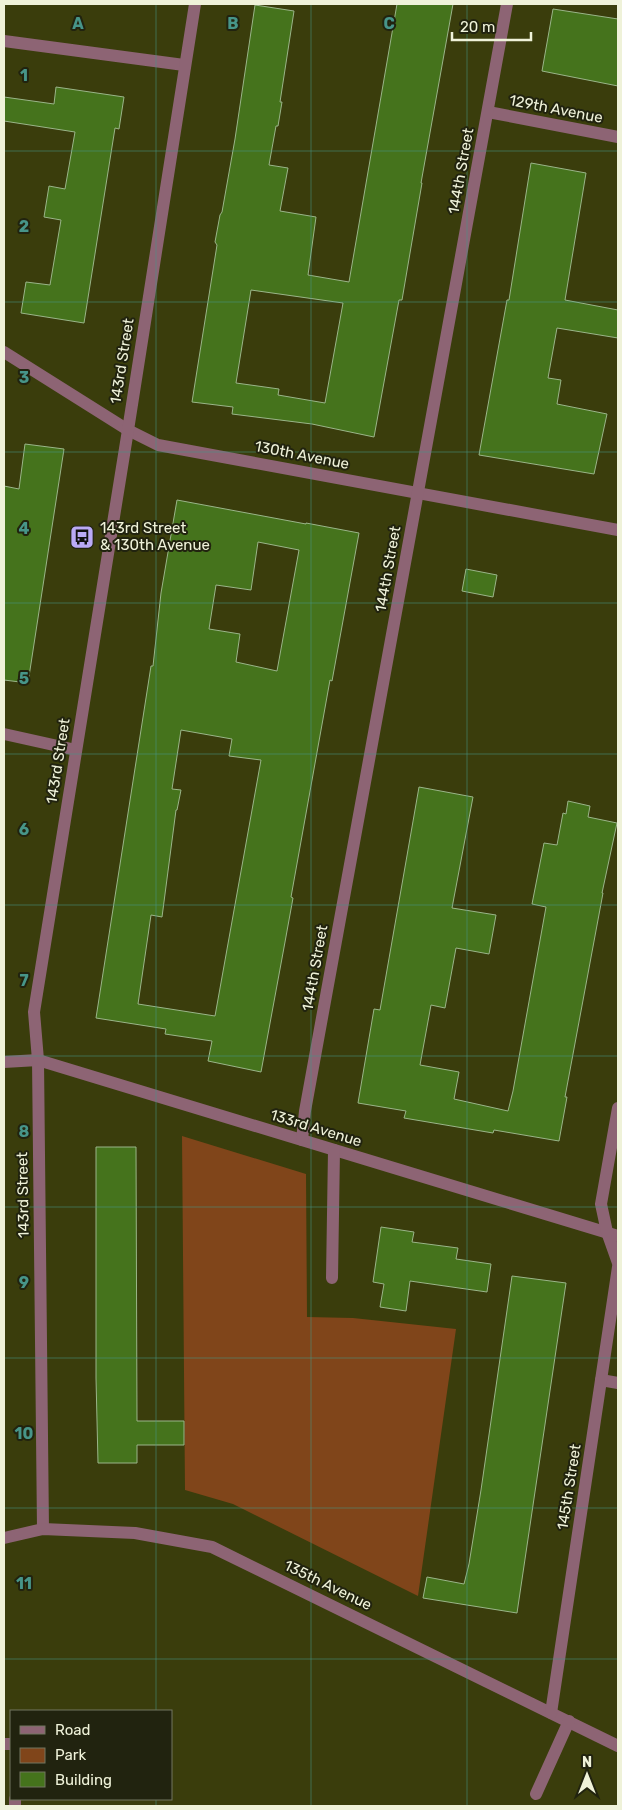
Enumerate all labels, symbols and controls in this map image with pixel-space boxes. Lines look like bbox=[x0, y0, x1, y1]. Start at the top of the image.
scale bar bbox=[452, 10, 531, 42]
text: A bbox=[72, 14, 84, 33]
text: B bbox=[227, 14, 239, 33]
text: C bbox=[383, 14, 395, 33]
text: 20 m bbox=[460, 18, 495, 36]
text: 1 bbox=[20, 66, 28, 85]
street label: 129th Avenue bbox=[508, 91, 604, 127]
street label: 144th Street bbox=[445, 126, 477, 215]
text: 2 bbox=[19, 217, 29, 236]
street label: 143rd Street bbox=[106, 317, 138, 405]
text: 3 bbox=[19, 368, 29, 387]
street label: 130th Avenue bbox=[253, 437, 351, 473]
text: 4 bbox=[19, 519, 30, 538]
place label: 143rd Street & 130th Avenue bbox=[100, 519, 210, 554]
bus stop icon: 143rd Street & 130th Avenue bbox=[69, 524, 95, 550]
street label: 144th Street bbox=[372, 524, 404, 613]
text: 5 bbox=[19, 669, 29, 688]
street label: 143rd Street bbox=[42, 717, 74, 805]
text: 6 bbox=[19, 820, 29, 839]
street label: 144th Street bbox=[299, 923, 331, 1012]
text: 7 bbox=[19, 971, 29, 990]
street label: 133rd Avenue bbox=[268, 1106, 364, 1150]
text: 8 bbox=[19, 1122, 30, 1141]
street label: 143rd Street bbox=[13, 1152, 33, 1238]
text: 9 bbox=[19, 1273, 29, 1292]
text: 10 bbox=[15, 1424, 34, 1443]
street label: 145th Street bbox=[553, 1443, 585, 1531]
street label: 135th Avenue bbox=[281, 1556, 375, 1614]
text: 11 bbox=[16, 1574, 32, 1593]
legend bbox=[10, 1710, 172, 1800]
text: Road bbox=[55, 1721, 91, 1739]
text: Park bbox=[55, 1746, 86, 1764]
north arrow bbox=[562, 1750, 612, 1800]
text: N bbox=[582, 1754, 592, 1771]
text: Building bbox=[55, 1771, 112, 1789]

